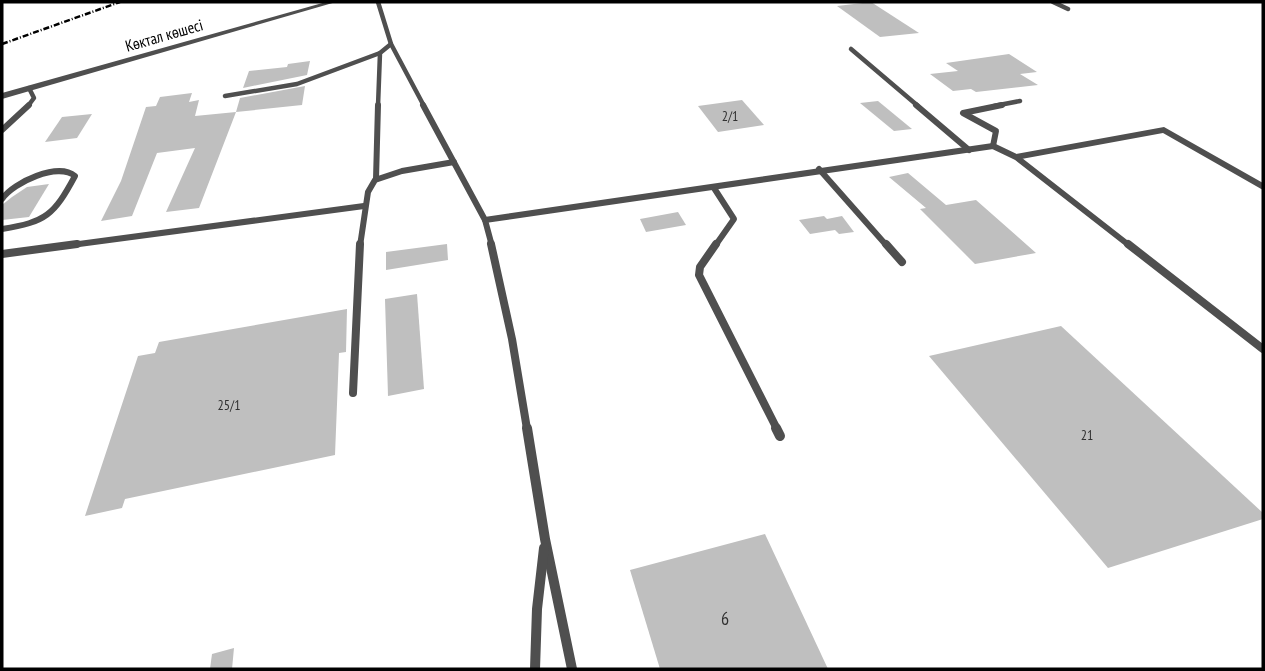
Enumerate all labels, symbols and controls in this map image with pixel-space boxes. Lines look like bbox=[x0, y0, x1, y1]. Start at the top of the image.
street label: Көктал көшесі bbox=[123, 14, 205, 56]
house number: 2/1 bbox=[722, 107, 738, 125]
house number: 25/1 bbox=[217, 396, 241, 414]
house number: 21 bbox=[1081, 426, 1093, 444]
house number: 6 bbox=[721, 607, 729, 630]

